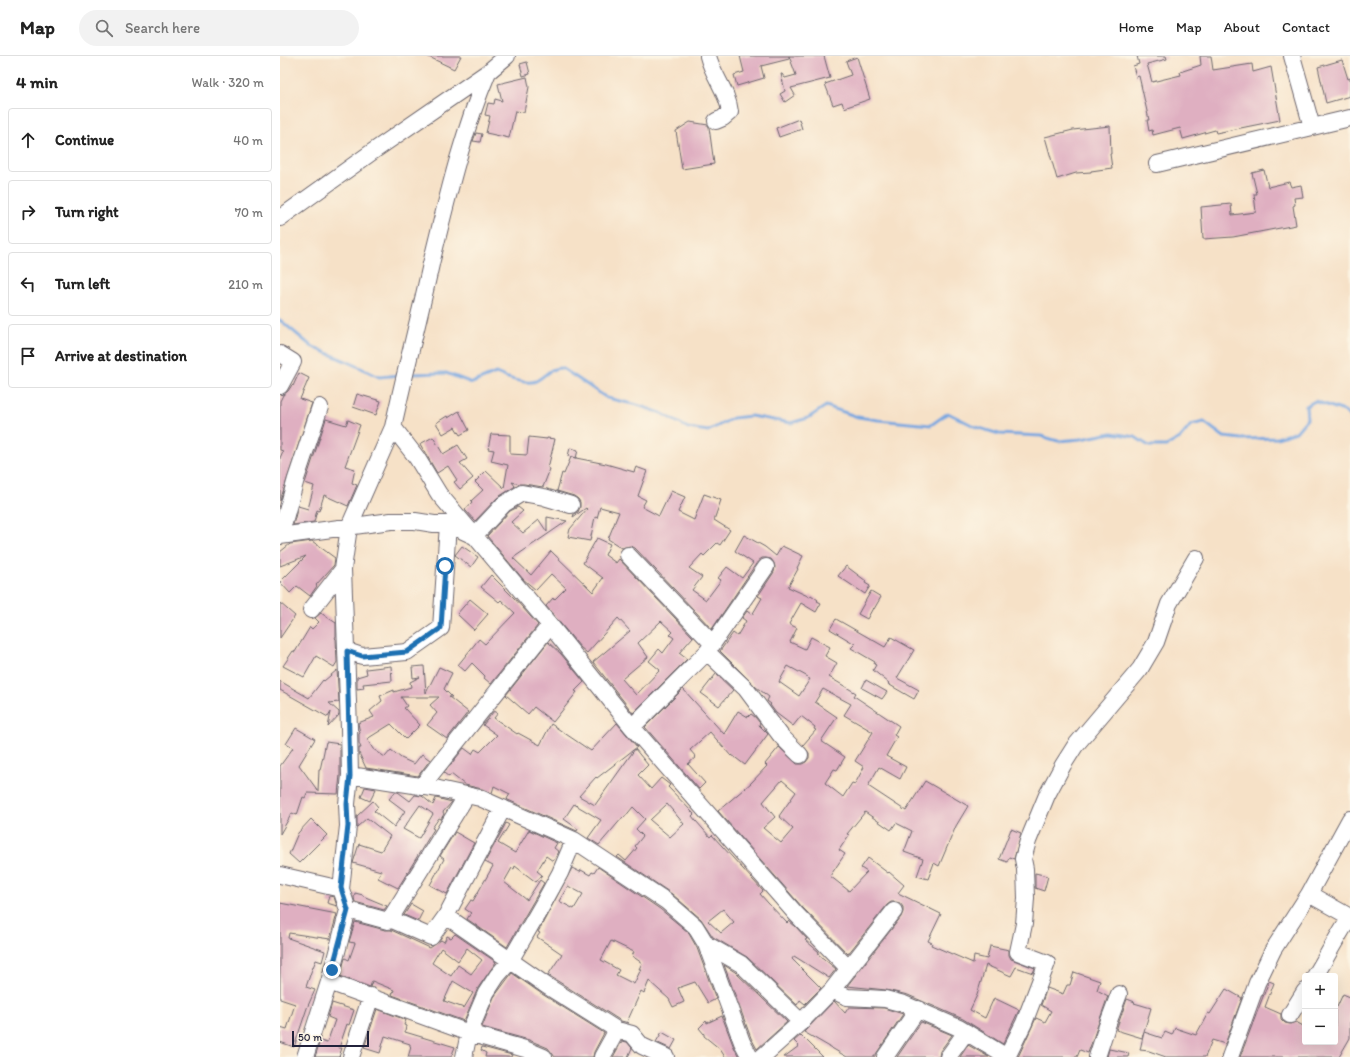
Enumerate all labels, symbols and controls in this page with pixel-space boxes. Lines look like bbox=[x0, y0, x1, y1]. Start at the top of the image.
search box bbox=[79, 10, 359, 46]
text: Map bbox=[20, 16, 55, 39]
icon: search bbox=[93, 17, 115, 39]
text: Search here bbox=[125, 19, 200, 37]
text: Home bbox=[1119, 19, 1154, 36]
text: Map bbox=[1176, 19, 1202, 36]
text: About bbox=[1224, 19, 1260, 36]
text: Contact bbox=[1282, 19, 1330, 36]
text: 4 min bbox=[16, 72, 58, 92]
text: Walk · 320 m bbox=[192, 75, 264, 90]
icon: ahead bbox=[17, 129, 39, 151]
text: Continue bbox=[55, 131, 114, 149]
text: 40 m bbox=[233, 133, 263, 148]
icon: right bbox=[17, 201, 39, 223]
text: Turn right bbox=[55, 203, 119, 221]
text: 70 m bbox=[235, 205, 263, 220]
icon: left bbox=[17, 273, 39, 295]
text: Turn left bbox=[55, 275, 110, 293]
text: 210 m bbox=[228, 277, 263, 292]
icon: arrive bbox=[17, 345, 39, 367]
text: Arrive at destination bbox=[55, 347, 187, 365]
route start bbox=[436, 557, 454, 575]
route end bbox=[323, 961, 341, 979]
map controls bbox=[1302, 973, 1338, 1045]
button: + bbox=[1302, 973, 1338, 1009]
button: − bbox=[1302, 1009, 1338, 1045]
scale bar bbox=[292, 1029, 369, 1048]
text: 50 m bbox=[298, 1031, 322, 1044]

